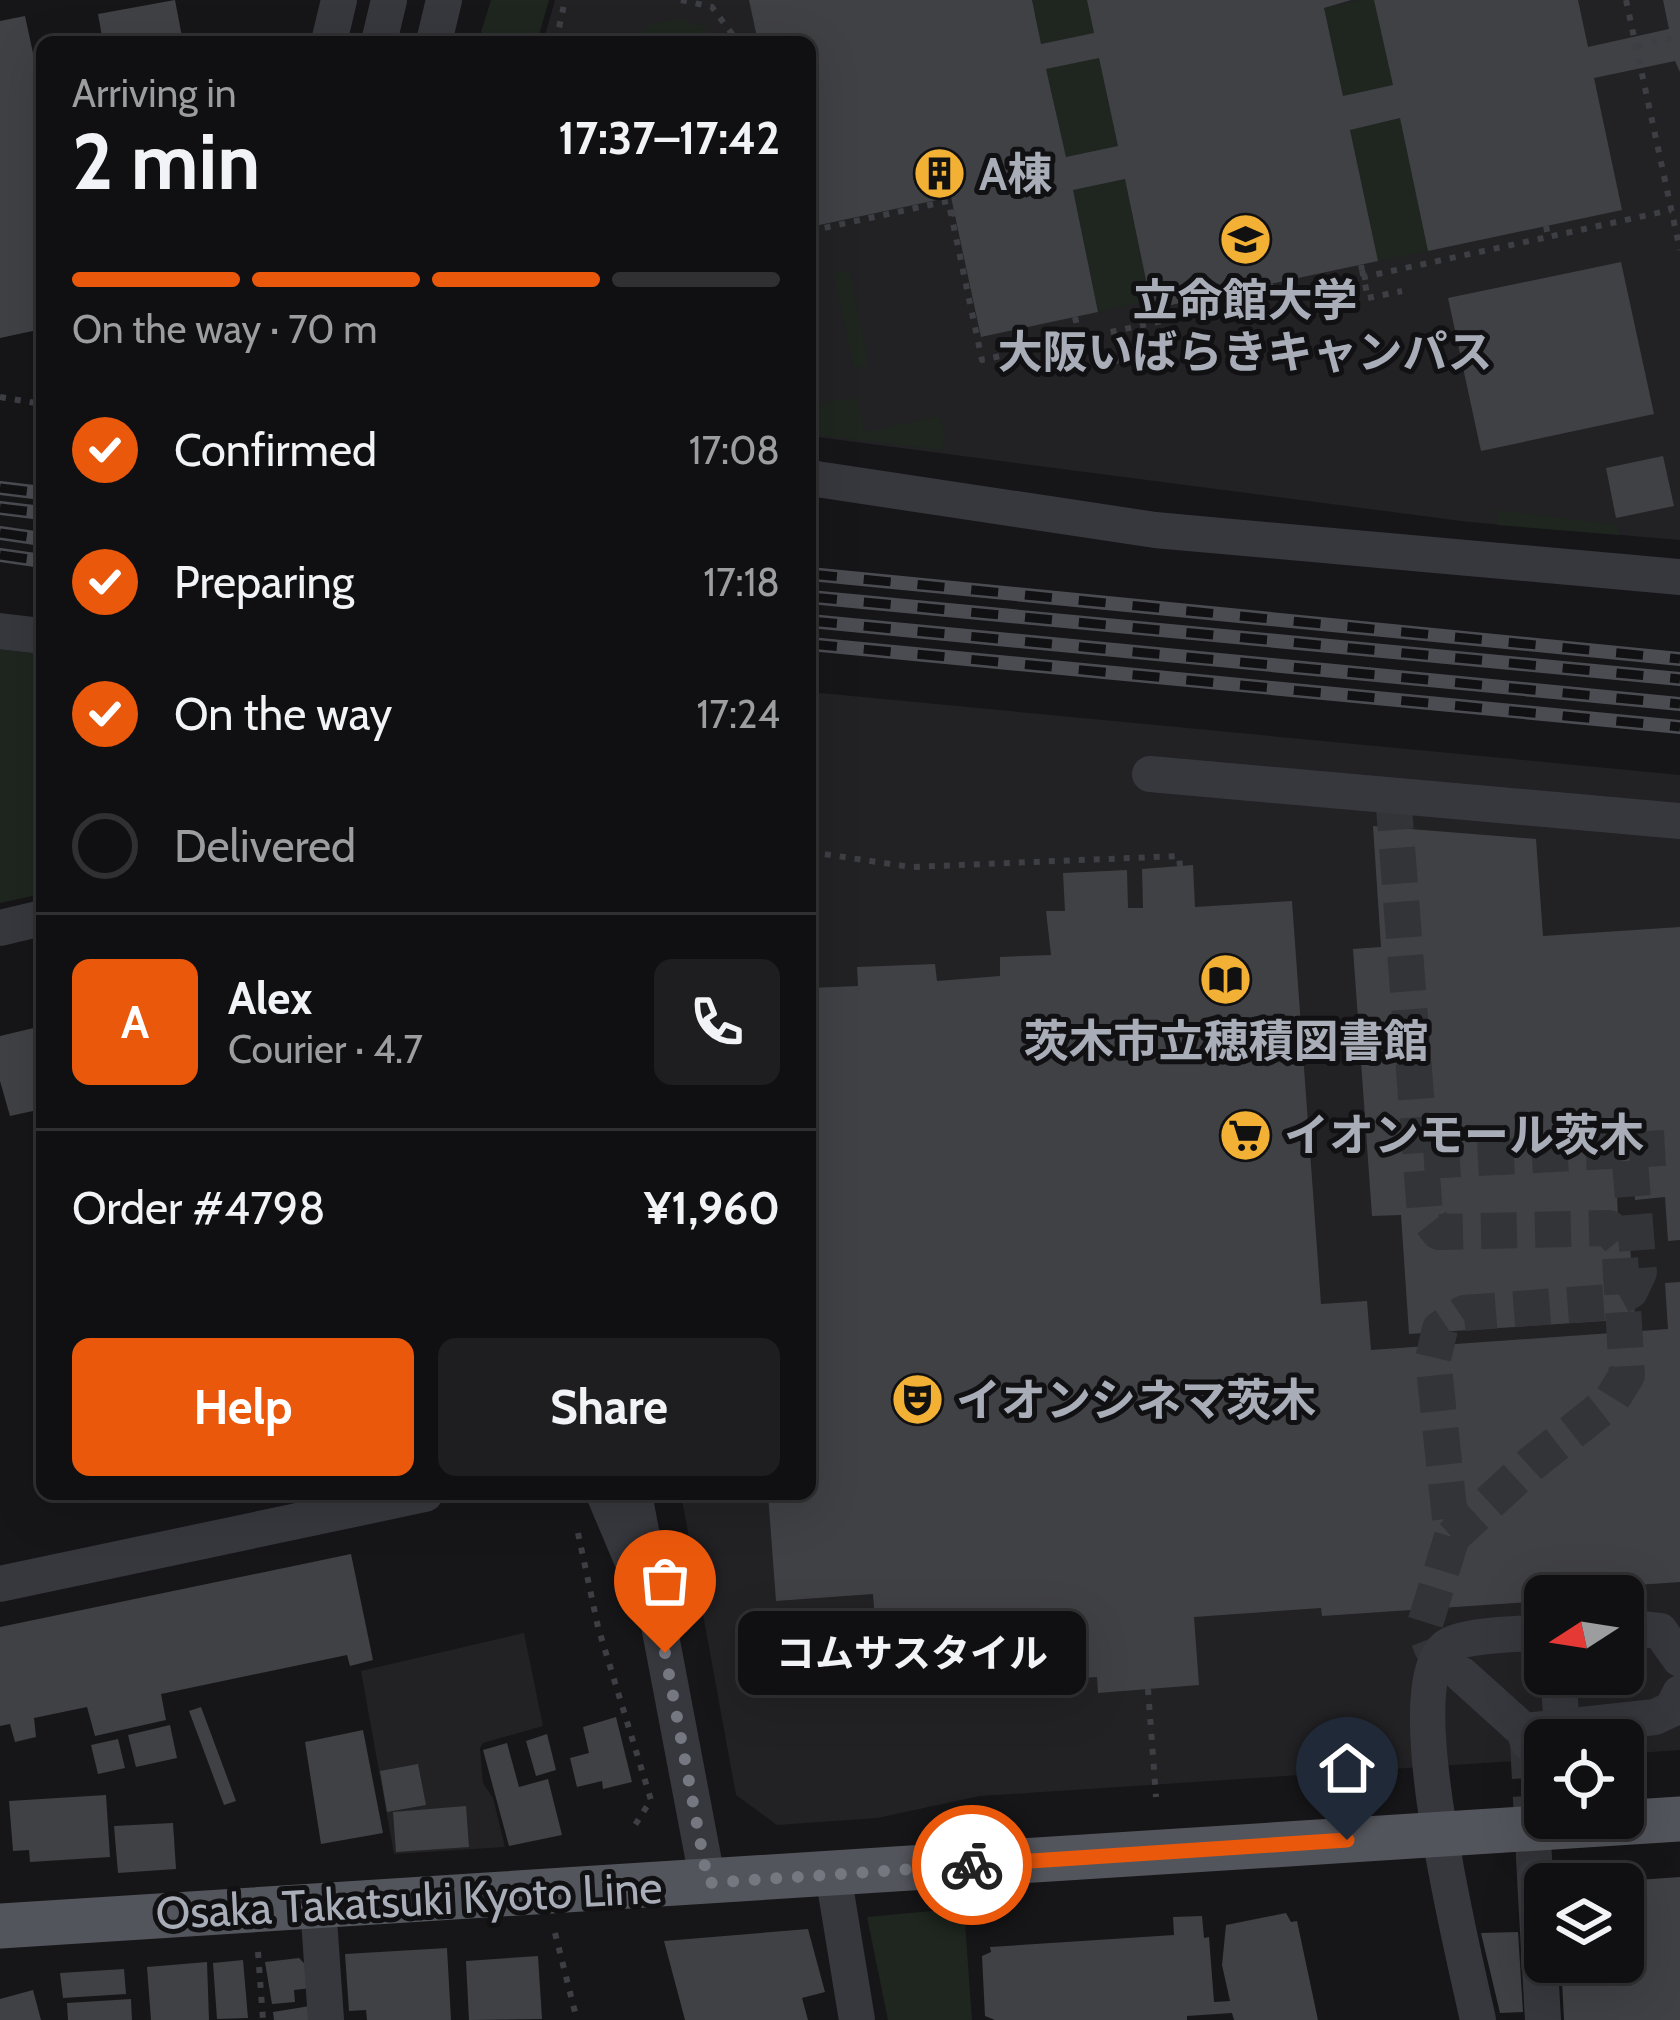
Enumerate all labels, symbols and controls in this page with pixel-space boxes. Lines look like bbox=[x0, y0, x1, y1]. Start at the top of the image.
text: Arriving in bbox=[72, 69, 236, 117]
text: 17:37–17:42 bbox=[558, 111, 780, 165]
text: 2 min bbox=[72, 114, 260, 209]
building icon: A棟 bbox=[912, 146, 968, 202]
place label: A棟 bbox=[979, 147, 1052, 201]
school or university icon: 立命館大学 大阪いばらきキャンパス bbox=[1217, 211, 1273, 267]
place label: 立命館大学 大阪いばらきキャンパス bbox=[997, 273, 1493, 379]
text: On the way · 70 m bbox=[72, 305, 377, 353]
icon: check bbox=[72, 417, 138, 483]
text: Confirmed bbox=[174, 423, 377, 477]
text: 17:08 bbox=[689, 426, 780, 474]
icon: check bbox=[72, 549, 138, 615]
text: Preparing bbox=[174, 555, 354, 609]
text: 17:18 bbox=[703, 558, 780, 606]
icon: check bbox=[72, 681, 138, 747]
text: On the way bbox=[174, 687, 392, 741]
text: 17:24 bbox=[697, 690, 780, 738]
text: Delivered bbox=[174, 819, 356, 873]
library icon: 茨木市立穂積図書館 bbox=[1198, 952, 1254, 1008]
button: phone bbox=[654, 959, 780, 1085]
text: Alex bbox=[228, 971, 312, 1025]
text: A bbox=[121, 995, 149, 1049]
place label: 茨木市立穂積図書館 bbox=[1023, 1014, 1429, 1068]
text: Courier · 4.7 bbox=[228, 1025, 423, 1073]
supermarket icon: イオンモール茨木 bbox=[1217, 1107, 1273, 1163]
place label: イオンモール茨木 bbox=[1284, 1108, 1644, 1162]
text: Order #4798 bbox=[72, 1181, 326, 1235]
text: ¥1,960 bbox=[644, 1181, 780, 1235]
button: Help bbox=[72, 1338, 414, 1476]
button: Share bbox=[438, 1338, 780, 1476]
theatre icon: イオンシネマ茨木 bbox=[889, 1372, 945, 1428]
place label: イオンシネマ茨木 bbox=[956, 1373, 1316, 1427]
pin bbox=[614, 1530, 716, 1653]
icon: bag bbox=[632, 1548, 698, 1614]
north arrow bbox=[1524, 1575, 1644, 1695]
map controls bbox=[1524, 1575, 1644, 1983]
callout: コムサスタイル bbox=[737, 1611, 1085, 1695]
text: コムサスタイル bbox=[776, 1629, 1048, 1677]
pin bbox=[1296, 1717, 1398, 1840]
button: locate bbox=[1524, 1719, 1644, 1839]
icon: home bbox=[1314, 1735, 1380, 1801]
courier bbox=[912, 1805, 1032, 1925]
icon: bike bbox=[939, 1832, 1005, 1898]
street label: Osaka Takatsuki Kyoto Line bbox=[154, 1860, 664, 1940]
button: layers bbox=[1524, 1863, 1644, 1983]

